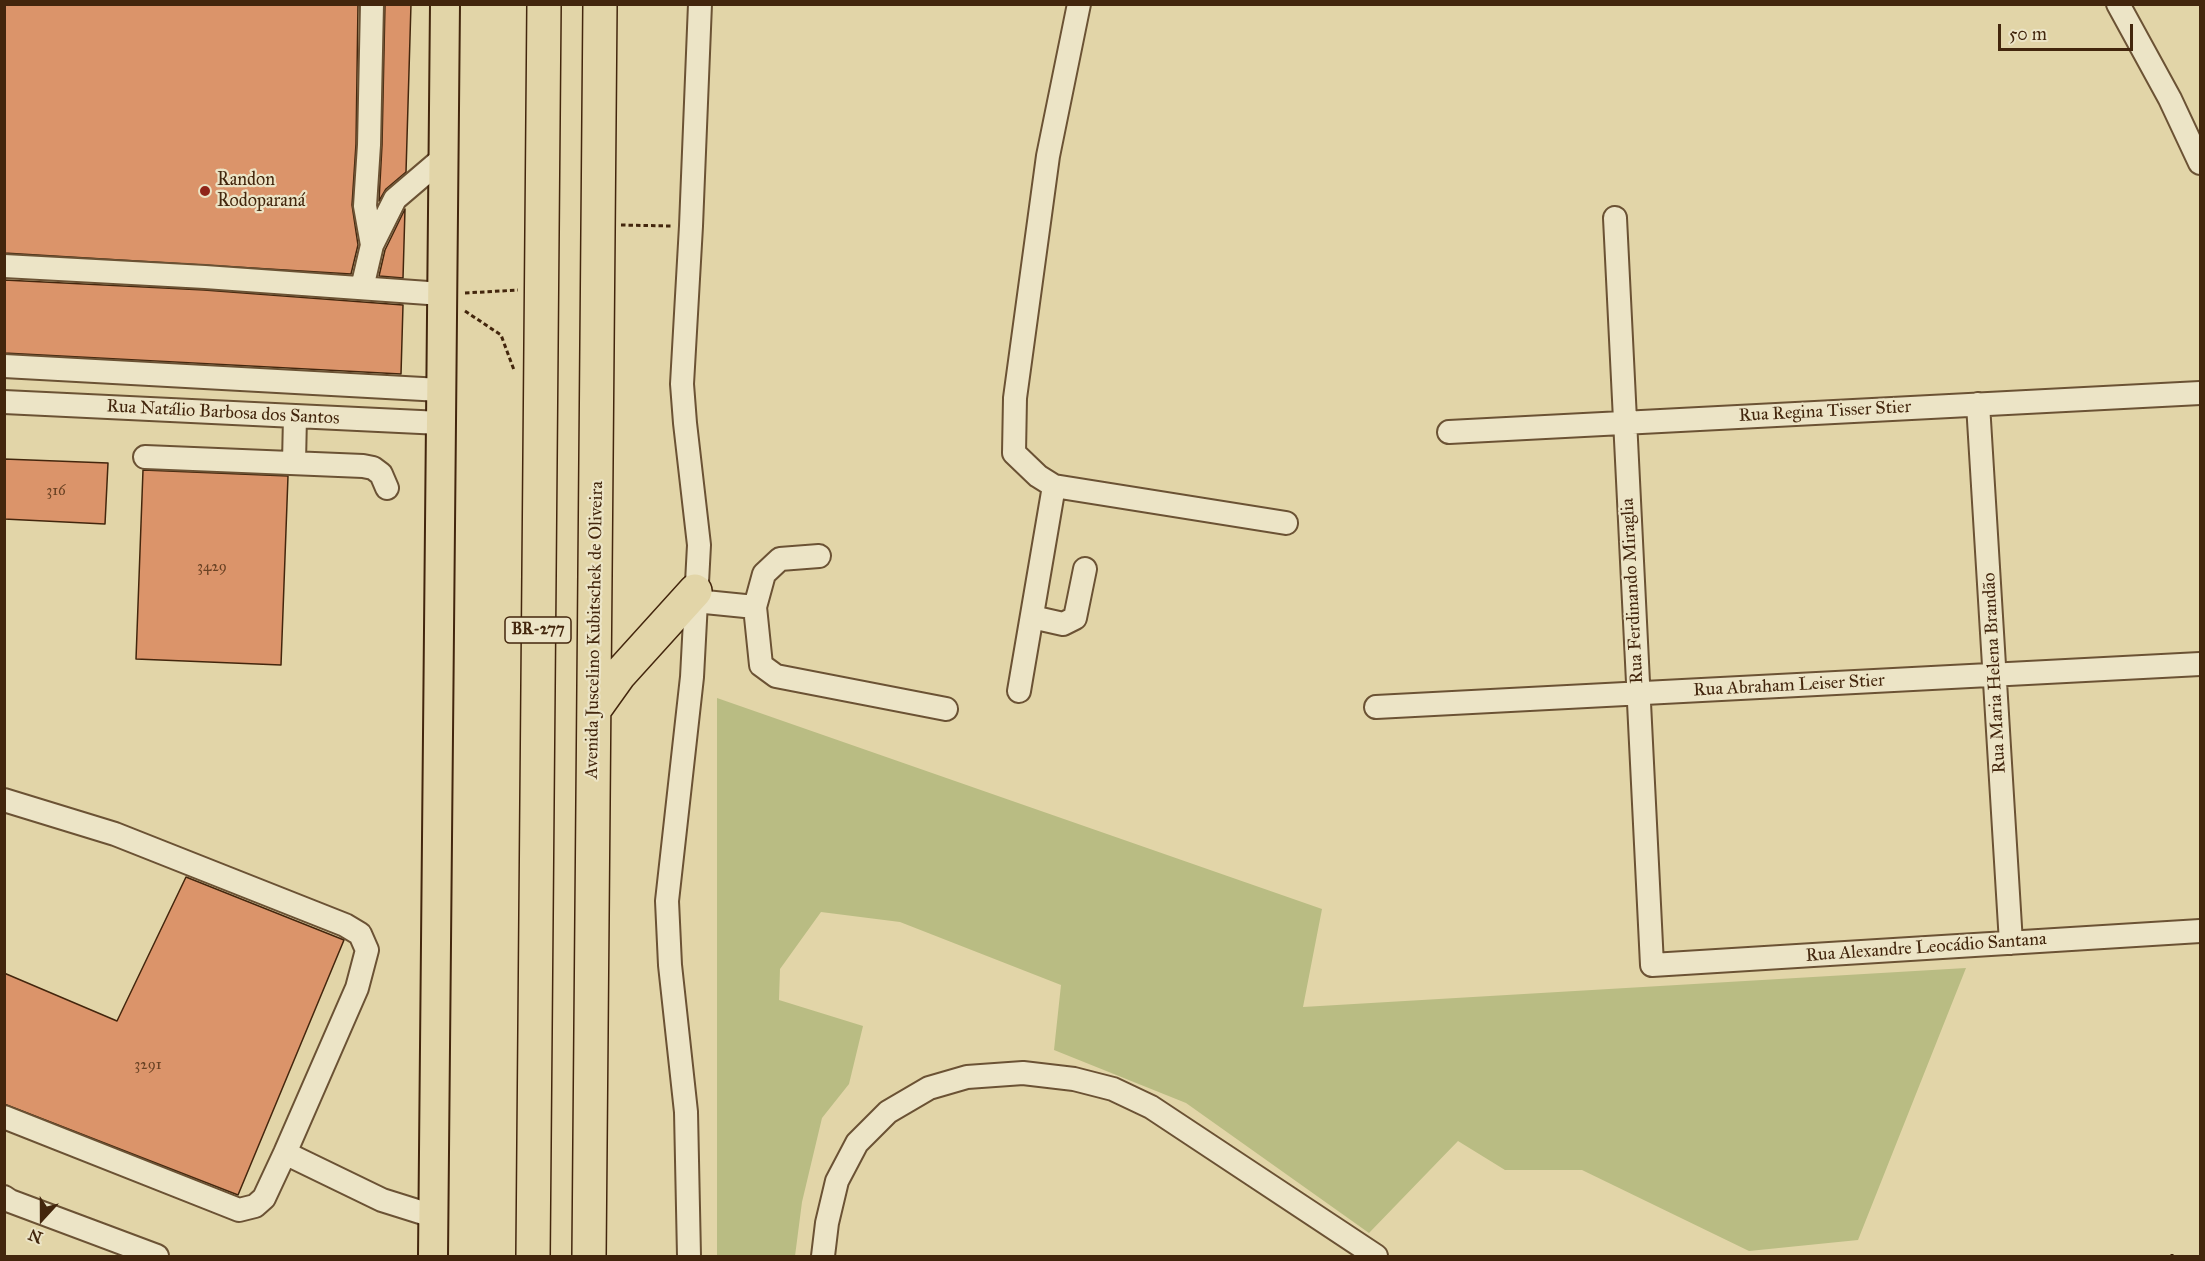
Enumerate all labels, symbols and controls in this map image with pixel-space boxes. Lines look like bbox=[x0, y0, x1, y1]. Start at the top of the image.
scale bar bbox=[2001, 12, 2136, 50]
text: 50 m bbox=[2009, 23, 2047, 45]
place label: Randon Rodoparaná bbox=[217, 170, 305, 213]
marker: Randon Rodoparaná bbox=[198, 184, 212, 198]
street label: Rua Natálio Barbosa dos Santos bbox=[106, 396, 340, 430]
street label: Rua Regina Tisser Stier bbox=[1738, 397, 1912, 427]
street label: Avenida Juscelino Kubitschek de Oliveira bbox=[582, 481, 608, 779]
house number: 316 bbox=[46, 482, 66, 500]
street label: Rua Ferdinando Miraglia bbox=[1617, 498, 1649, 684]
house number: 3429 bbox=[197, 558, 227, 576]
street label: Rua Maria Helena Brandão bbox=[1979, 572, 2011, 774]
road number: BR-277 bbox=[505, 617, 571, 643]
street label: Rua Abraham Leiser Stier bbox=[1693, 670, 1885, 702]
street label: Rua Alexandre Leocádio Santana bbox=[1805, 929, 2047, 967]
house number: 3291 bbox=[134, 1056, 162, 1074]
north arrow bbox=[12, 1189, 72, 1249]
text: N bbox=[26, 1225, 45, 1248]

